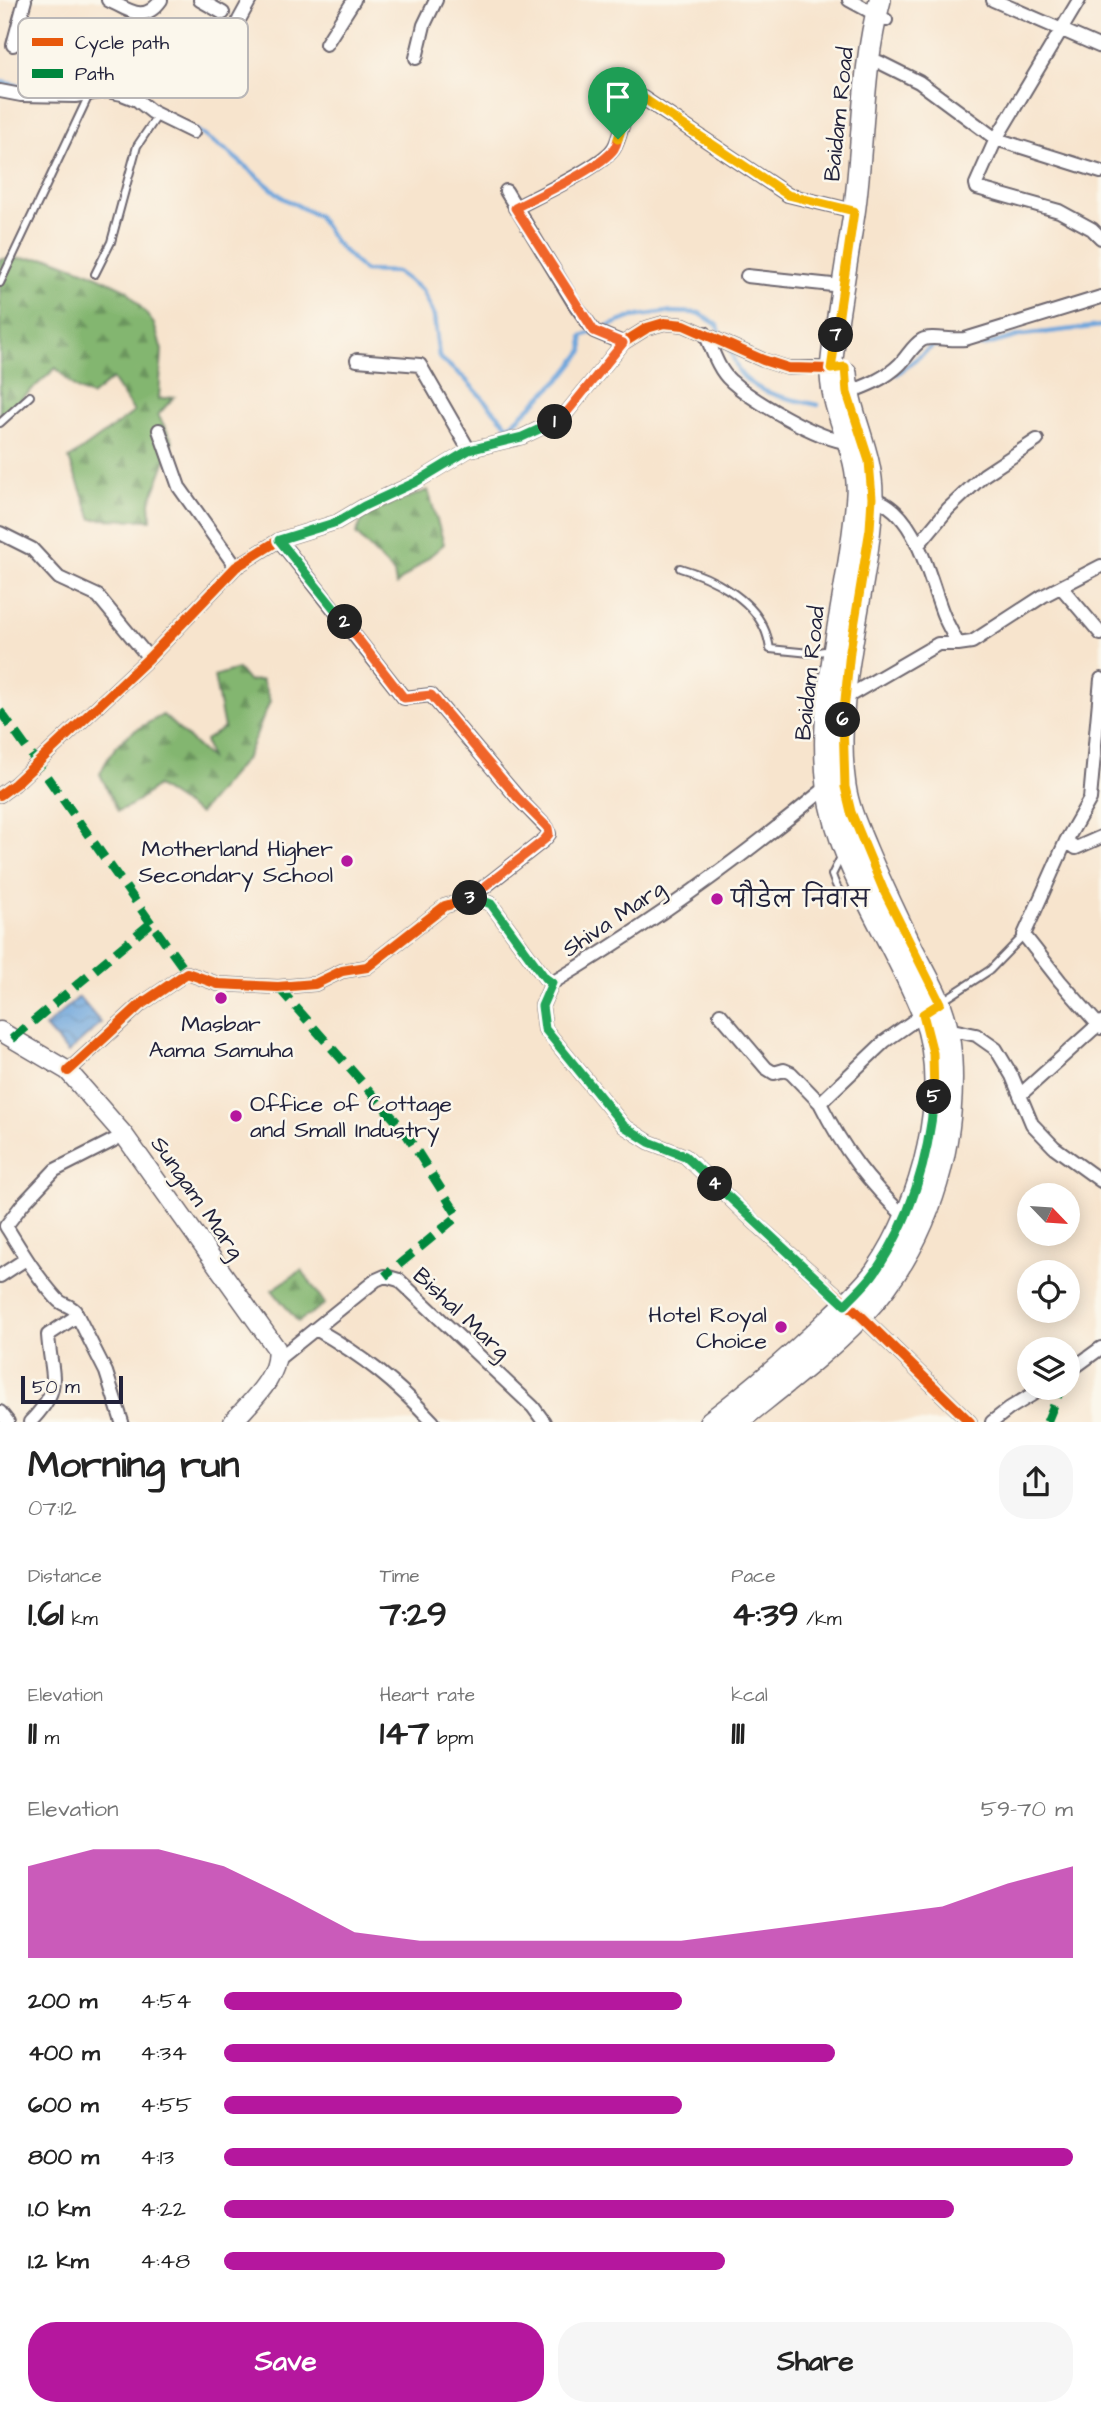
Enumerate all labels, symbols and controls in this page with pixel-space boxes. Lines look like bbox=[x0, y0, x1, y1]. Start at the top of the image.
legend bbox=[18, 18, 248, 98]
text: Cycle path bbox=[75, 30, 170, 58]
street label: Baidam Road bbox=[816, 45, 862, 183]
text: Path bbox=[75, 61, 114, 88]
pin bbox=[588, 67, 648, 139]
icon: arrive bbox=[599, 78, 637, 116]
pin: 7 bbox=[818, 318, 854, 352]
text: 7 bbox=[830, 321, 841, 348]
pin: 1 bbox=[538, 404, 572, 440]
text: 1 bbox=[553, 408, 556, 435]
pin: 2 bbox=[328, 604, 362, 640]
street label: Baidam Road bbox=[787, 604, 833, 742]
text: 2 bbox=[339, 608, 350, 635]
pin: 6 bbox=[826, 702, 860, 738]
text: 6 bbox=[837, 706, 848, 733]
place label: Motherland Higher Secondary School bbox=[139, 833, 333, 892]
marker: Motherland Higher Secondary School bbox=[339, 853, 355, 869]
street label: Shiva Marg bbox=[556, 873, 672, 966]
place label: पौडेल निवास bbox=[729, 879, 871, 916]
pin: 3 bbox=[452, 880, 488, 916]
text: 3 bbox=[465, 884, 474, 911]
marker: पौडेल निवास bbox=[709, 891, 725, 907]
marker: Masbar Aama Samuha bbox=[213, 990, 229, 1006]
place label: Masbar Aama Samuha bbox=[149, 1008, 293, 1066]
pin: 5 bbox=[916, 1080, 951, 1114]
text: 5 bbox=[927, 1083, 940, 1110]
place label: Office of Cottage and Small Industry bbox=[250, 1088, 452, 1147]
marker: Office of Cottage and Small Industry bbox=[228, 1108, 244, 1124]
street label: Sungam Marg bbox=[142, 1129, 252, 1266]
pin: 4 bbox=[698, 1166, 732, 1202]
text: 4 bbox=[708, 1170, 721, 1197]
north arrow bbox=[1017, 1183, 1080, 1246]
map controls bbox=[1017, 1183, 1080, 1400]
street label: Bishal Marg bbox=[405, 1260, 517, 1368]
button: locate bbox=[1017, 1260, 1080, 1323]
place label: Hotel Royal Choice bbox=[648, 1299, 767, 1357]
marker: Hotel Royal Choice bbox=[773, 1319, 789, 1335]
button: layers bbox=[1017, 1337, 1080, 1400]
scale bar bbox=[21, 1373, 122, 1405]
text: 50 m bbox=[32, 1374, 80, 1401]
text: Morning run bbox=[28, 1440, 240, 1492]
button: share bbox=[999, 1445, 1073, 1519]
text: 07:12 bbox=[28, 1492, 77, 1524]
text: Distance bbox=[28, 1563, 102, 1590]
text: Time bbox=[380, 1563, 419, 1590]
text: Pace bbox=[731, 1563, 775, 1590]
text: 1.61 bbox=[28, 1590, 64, 1639]
text: 7:29 bbox=[380, 1590, 447, 1639]
text: 4:39 bbox=[731, 1590, 799, 1639]
text: km bbox=[64, 1606, 98, 1633]
text: /km bbox=[799, 1606, 841, 1633]
text: Elevation bbox=[28, 1682, 103, 1709]
text: Heart rate bbox=[380, 1682, 475, 1709]
text: kcal bbox=[731, 1682, 768, 1709]
text: 11 bbox=[28, 1709, 37, 1758]
text: 147 bbox=[380, 1709, 430, 1758]
text: 111 bbox=[731, 1709, 745, 1758]
text: m bbox=[37, 1725, 59, 1752]
text: bpm bbox=[430, 1725, 473, 1752]
text: Elevation bbox=[28, 1793, 119, 1825]
text: 59–70 m bbox=[981, 1793, 1073, 1825]
text: 200 m bbox=[28, 1985, 97, 2017]
text: 4:54 bbox=[140, 1985, 191, 2017]
text: 400 m bbox=[28, 2037, 100, 2069]
text: 4:34 bbox=[140, 2037, 187, 2069]
text: 600 m bbox=[28, 2089, 99, 2121]
text: 4:55 bbox=[140, 2089, 192, 2121]
text: 800 m bbox=[28, 2141, 99, 2173]
text: 4:13 bbox=[140, 2141, 174, 2173]
text: 1.0 km bbox=[28, 2193, 90, 2225]
text: 4:22 bbox=[140, 2193, 186, 2225]
text: 1.2 km bbox=[28, 2245, 89, 2277]
text: 4:48 bbox=[140, 2245, 190, 2277]
button: Save bbox=[28, 2322, 544, 2402]
button: Share bbox=[558, 2322, 1073, 2402]

